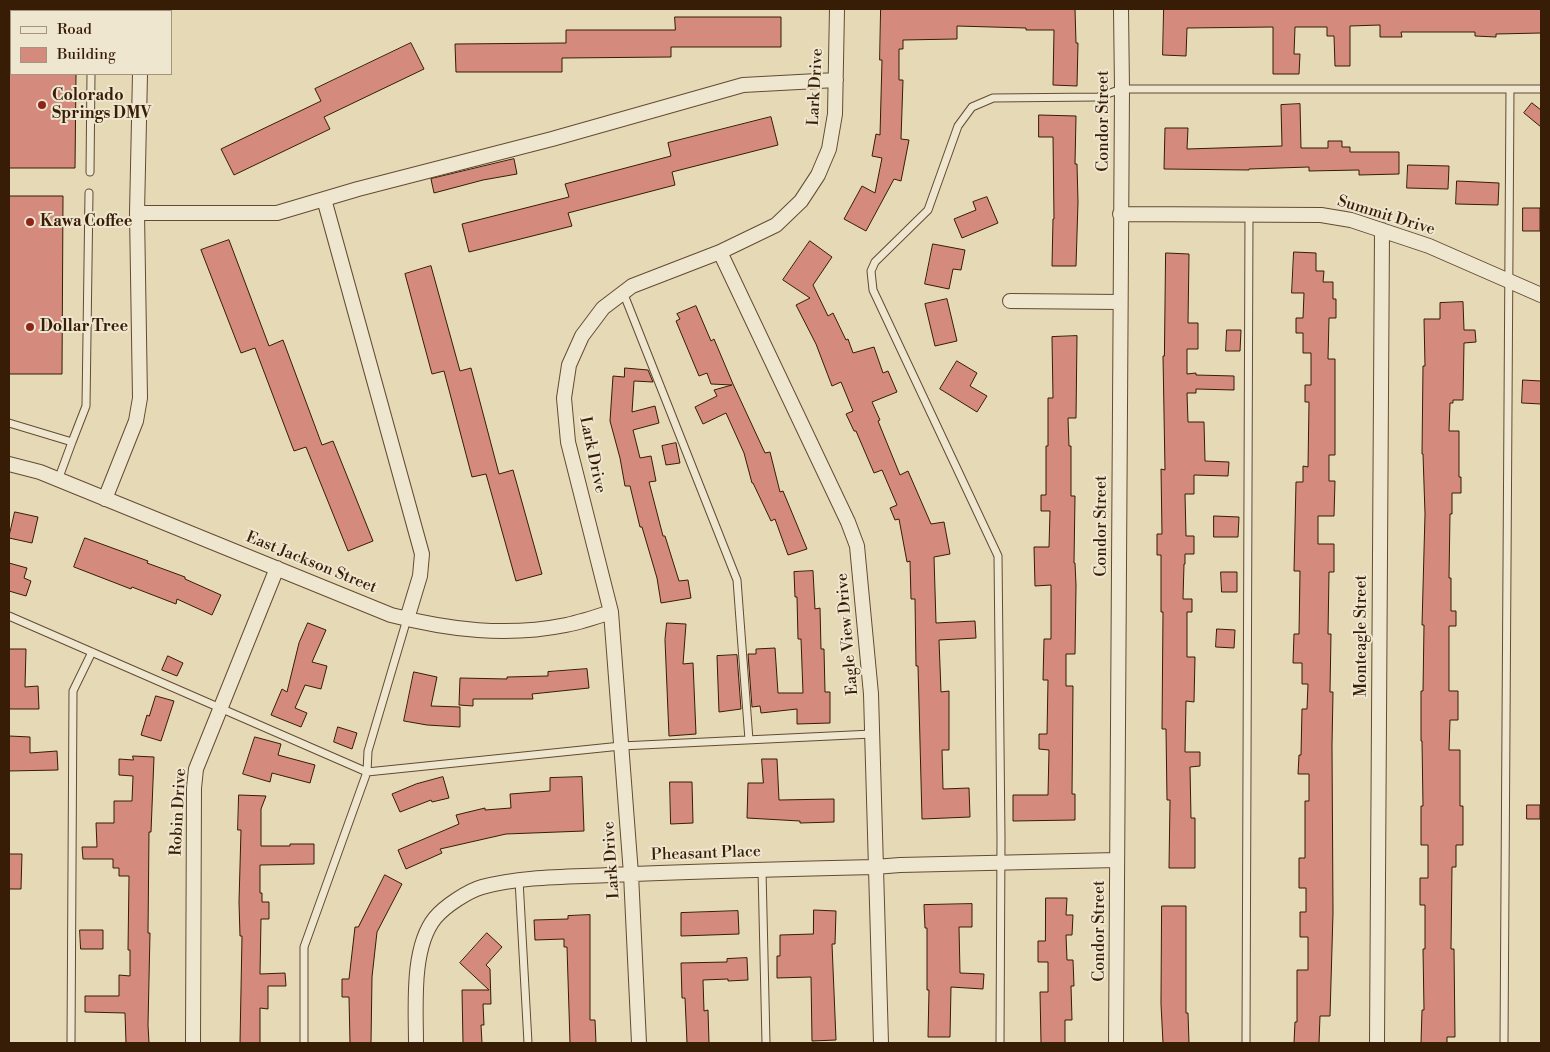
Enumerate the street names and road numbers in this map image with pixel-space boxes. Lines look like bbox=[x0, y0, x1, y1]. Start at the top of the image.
street label: Lark Drive bbox=[804, 48, 828, 126]
street label: Condor Street bbox=[1094, 70, 1114, 172]
street label: Summit Drive bbox=[1335, 192, 1437, 240]
street label: Lark Drive bbox=[575, 415, 609, 495]
street label: Condor Street bbox=[1092, 475, 1112, 577]
street label: East Jackson Street bbox=[243, 528, 379, 598]
street label: Eagle View Drive bbox=[833, 572, 863, 696]
street label: Monteagle Street bbox=[1352, 575, 1372, 697]
street label: Robin Drive bbox=[167, 768, 191, 856]
street label: Lark Drive bbox=[600, 821, 624, 899]
street label: Pheasant Place bbox=[651, 842, 761, 866]
street label: Condor Street bbox=[1090, 880, 1110, 982]

